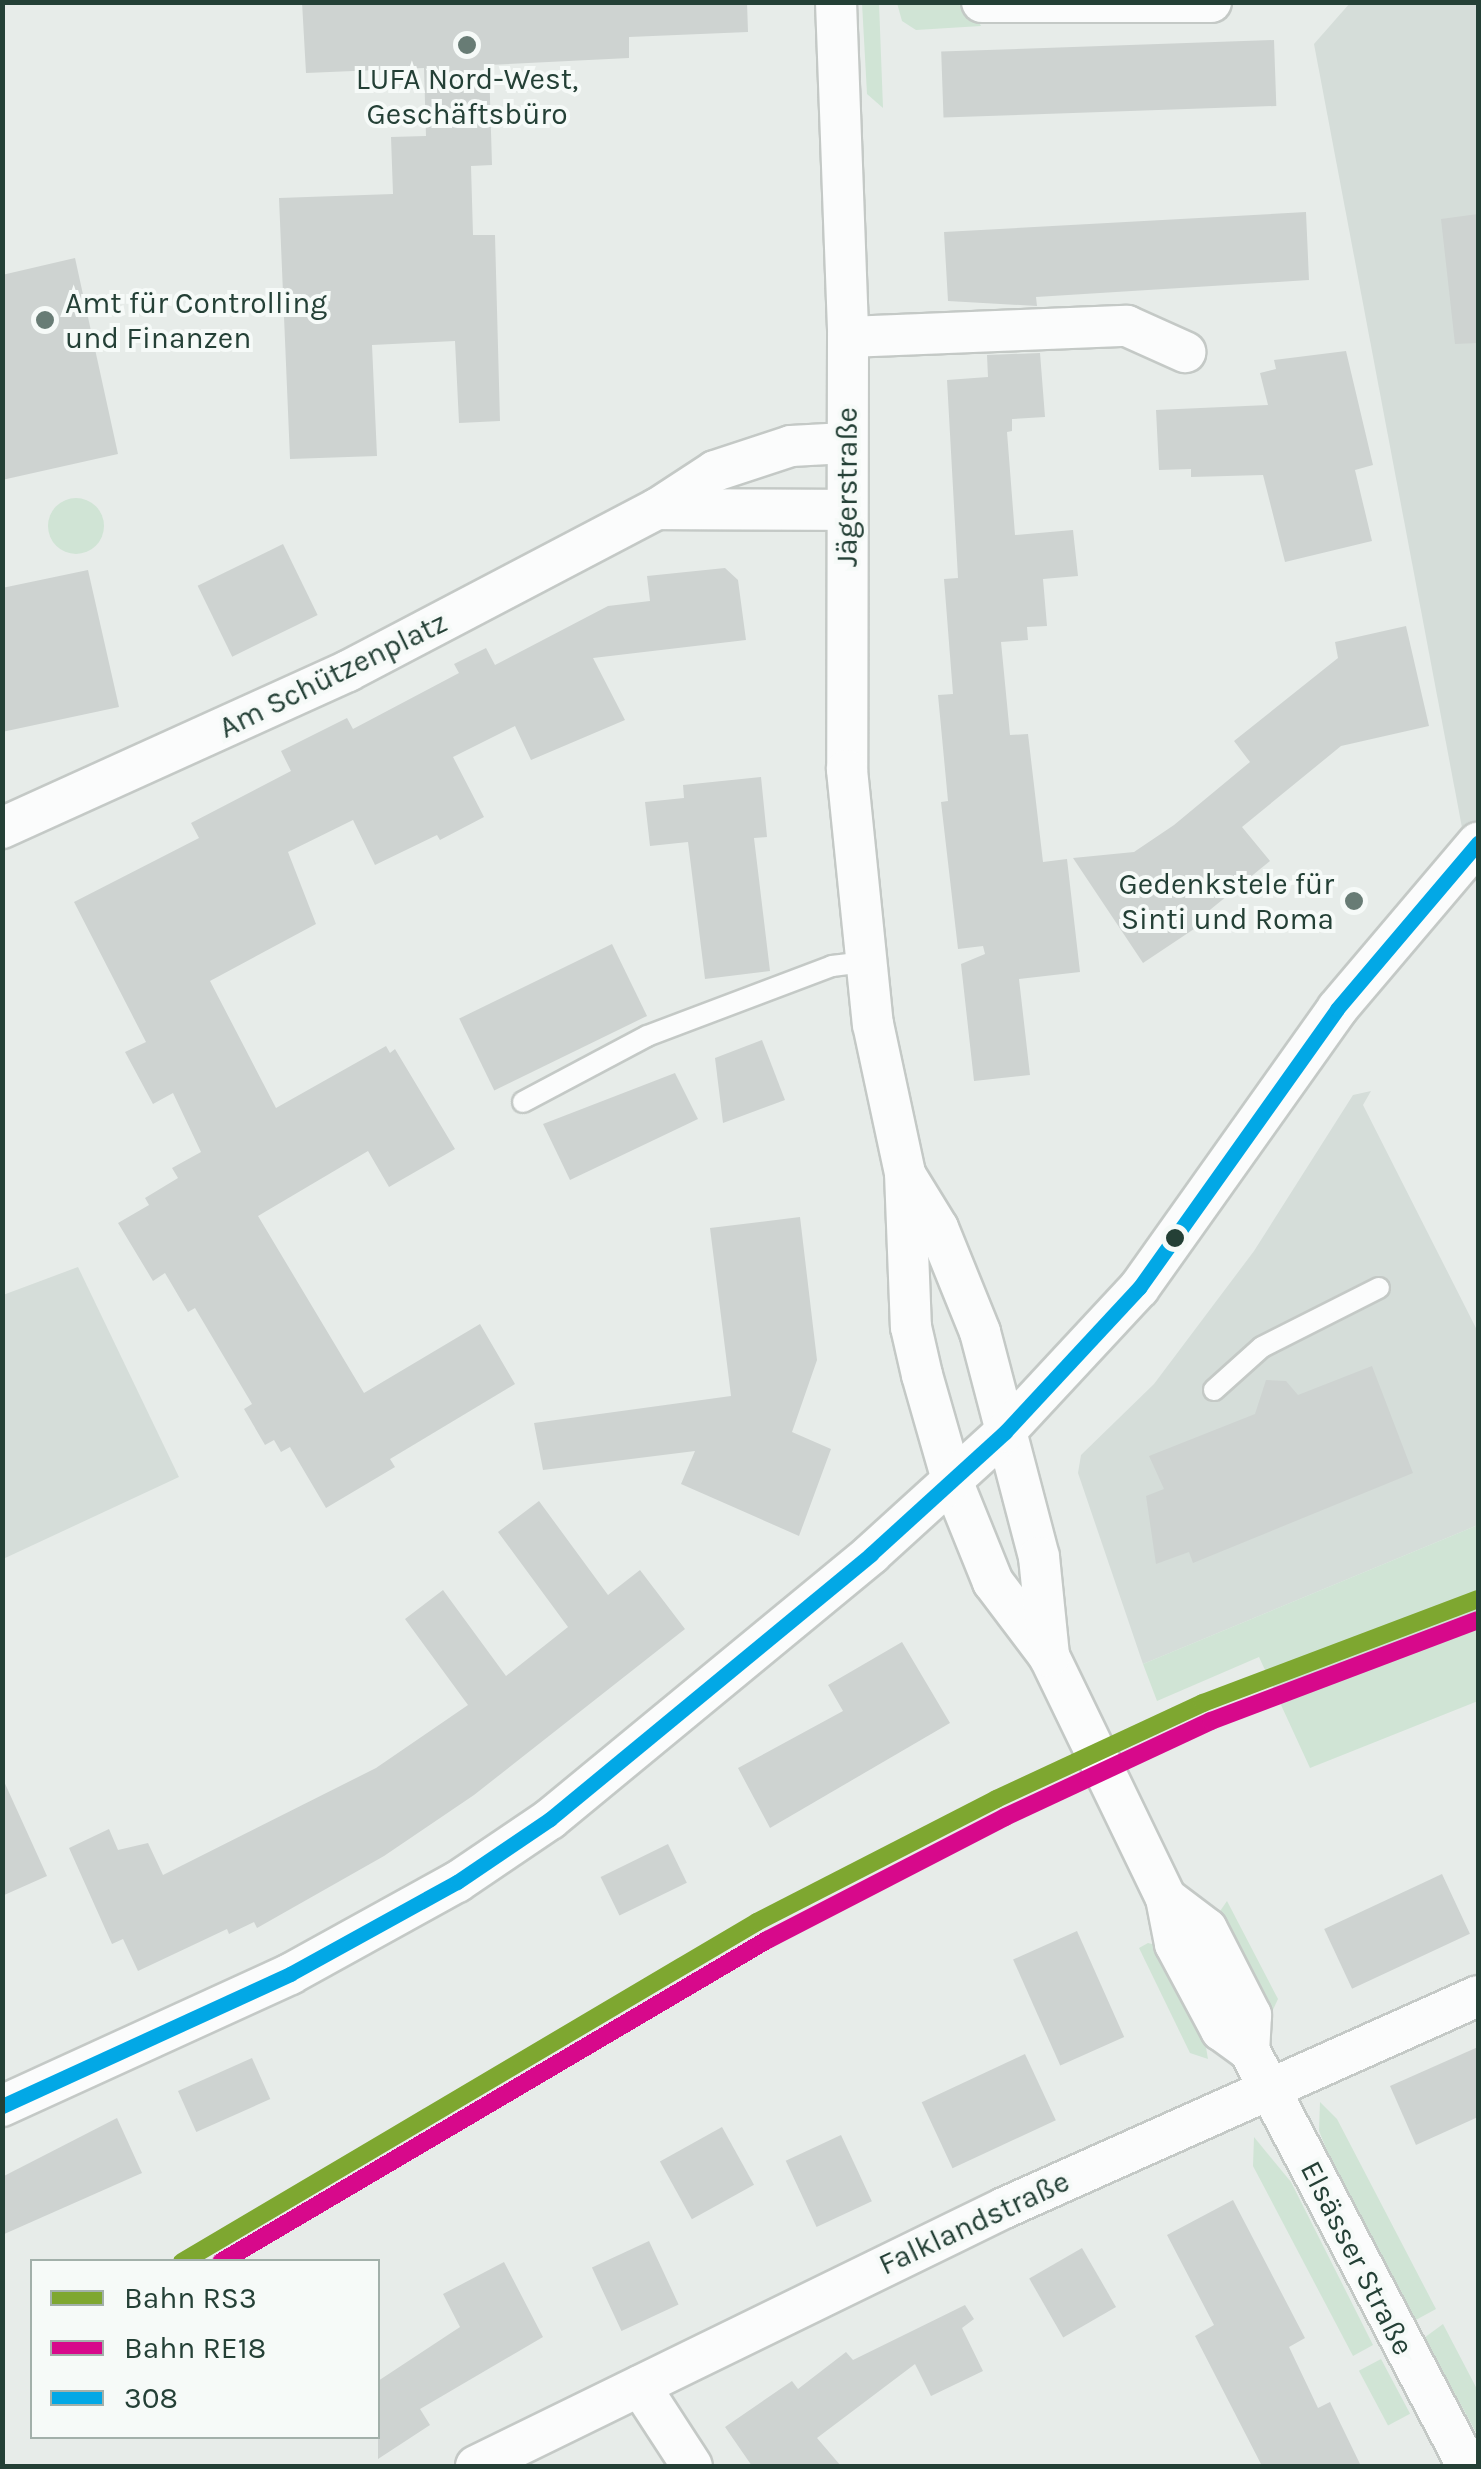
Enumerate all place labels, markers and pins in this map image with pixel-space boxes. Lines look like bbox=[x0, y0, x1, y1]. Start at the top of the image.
marker: LUFA Nord-West, Geschäftsbüro bbox=[456, 34, 478, 56]
place label: LUFA Nord-West, Geschäftsbüro bbox=[356, 61, 578, 132]
place label: Amt für Controlling und Finanzen bbox=[65, 285, 327, 356]
marker: Amt für Controlling und Finanzen bbox=[34, 309, 56, 331]
place label: Gedenkstele für Sinti und Roma bbox=[1118, 866, 1334, 936]
marker: Gedenkstele für Sinti und Roma bbox=[1343, 890, 1365, 912]
unlabelled marker bbox=[1165, 1228, 1185, 1248]

